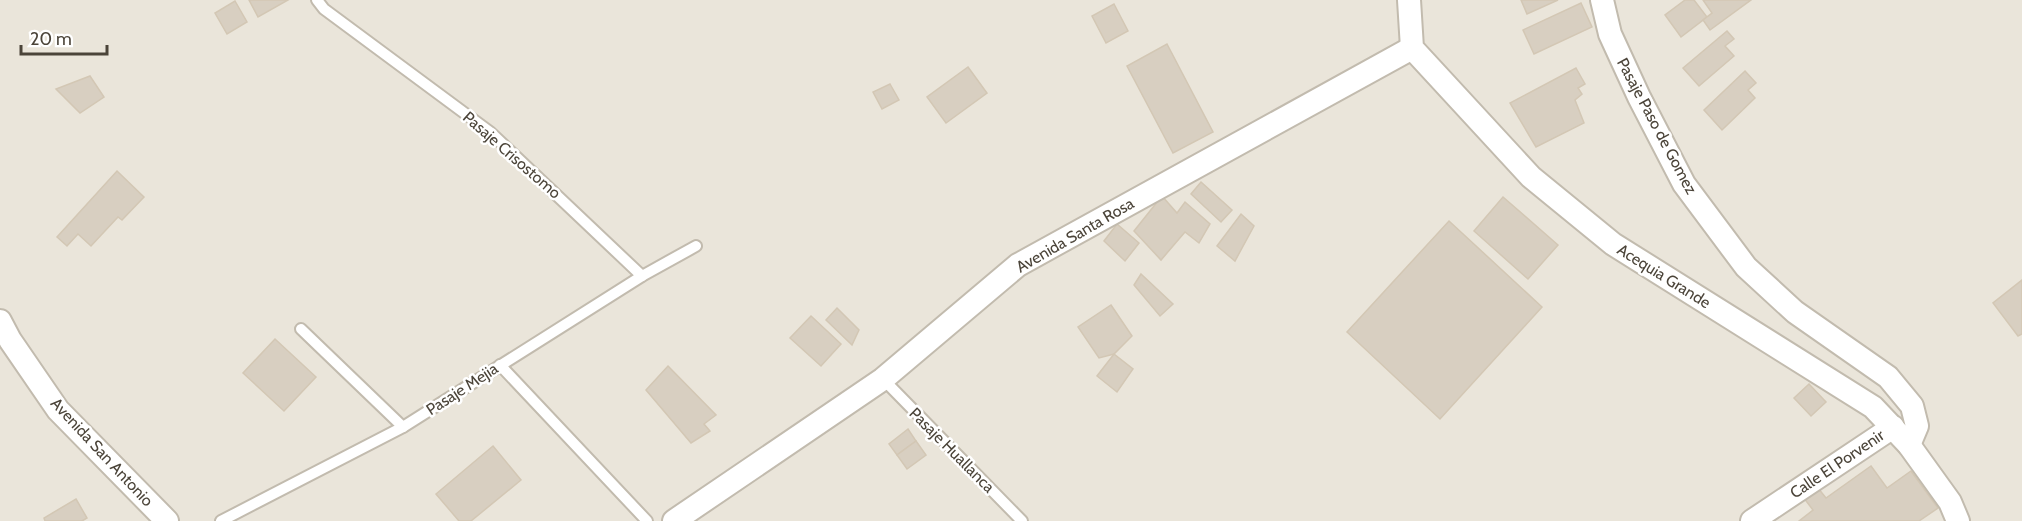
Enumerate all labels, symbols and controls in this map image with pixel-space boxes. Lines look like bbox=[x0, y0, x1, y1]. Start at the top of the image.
scale bar bbox=[21, 18, 106, 56]
text: 20 m bbox=[30, 28, 72, 50]
street label: Pasaje Paso de Gomez bbox=[1613, 55, 1701, 198]
street label: Pasaje Crisostomo bbox=[459, 107, 565, 203]
street label: Avenida Santa Rosa bbox=[1013, 193, 1137, 276]
street label: Acequia Grande bbox=[1614, 240, 1714, 312]
street label: Pasaje Mejia bbox=[423, 359, 502, 419]
street label: Avenida San Antonio bbox=[47, 394, 157, 510]
street label: Pasaje Huallanca bbox=[906, 404, 999, 497]
street label: Calle El Porvenir bbox=[1786, 425, 1888, 502]

